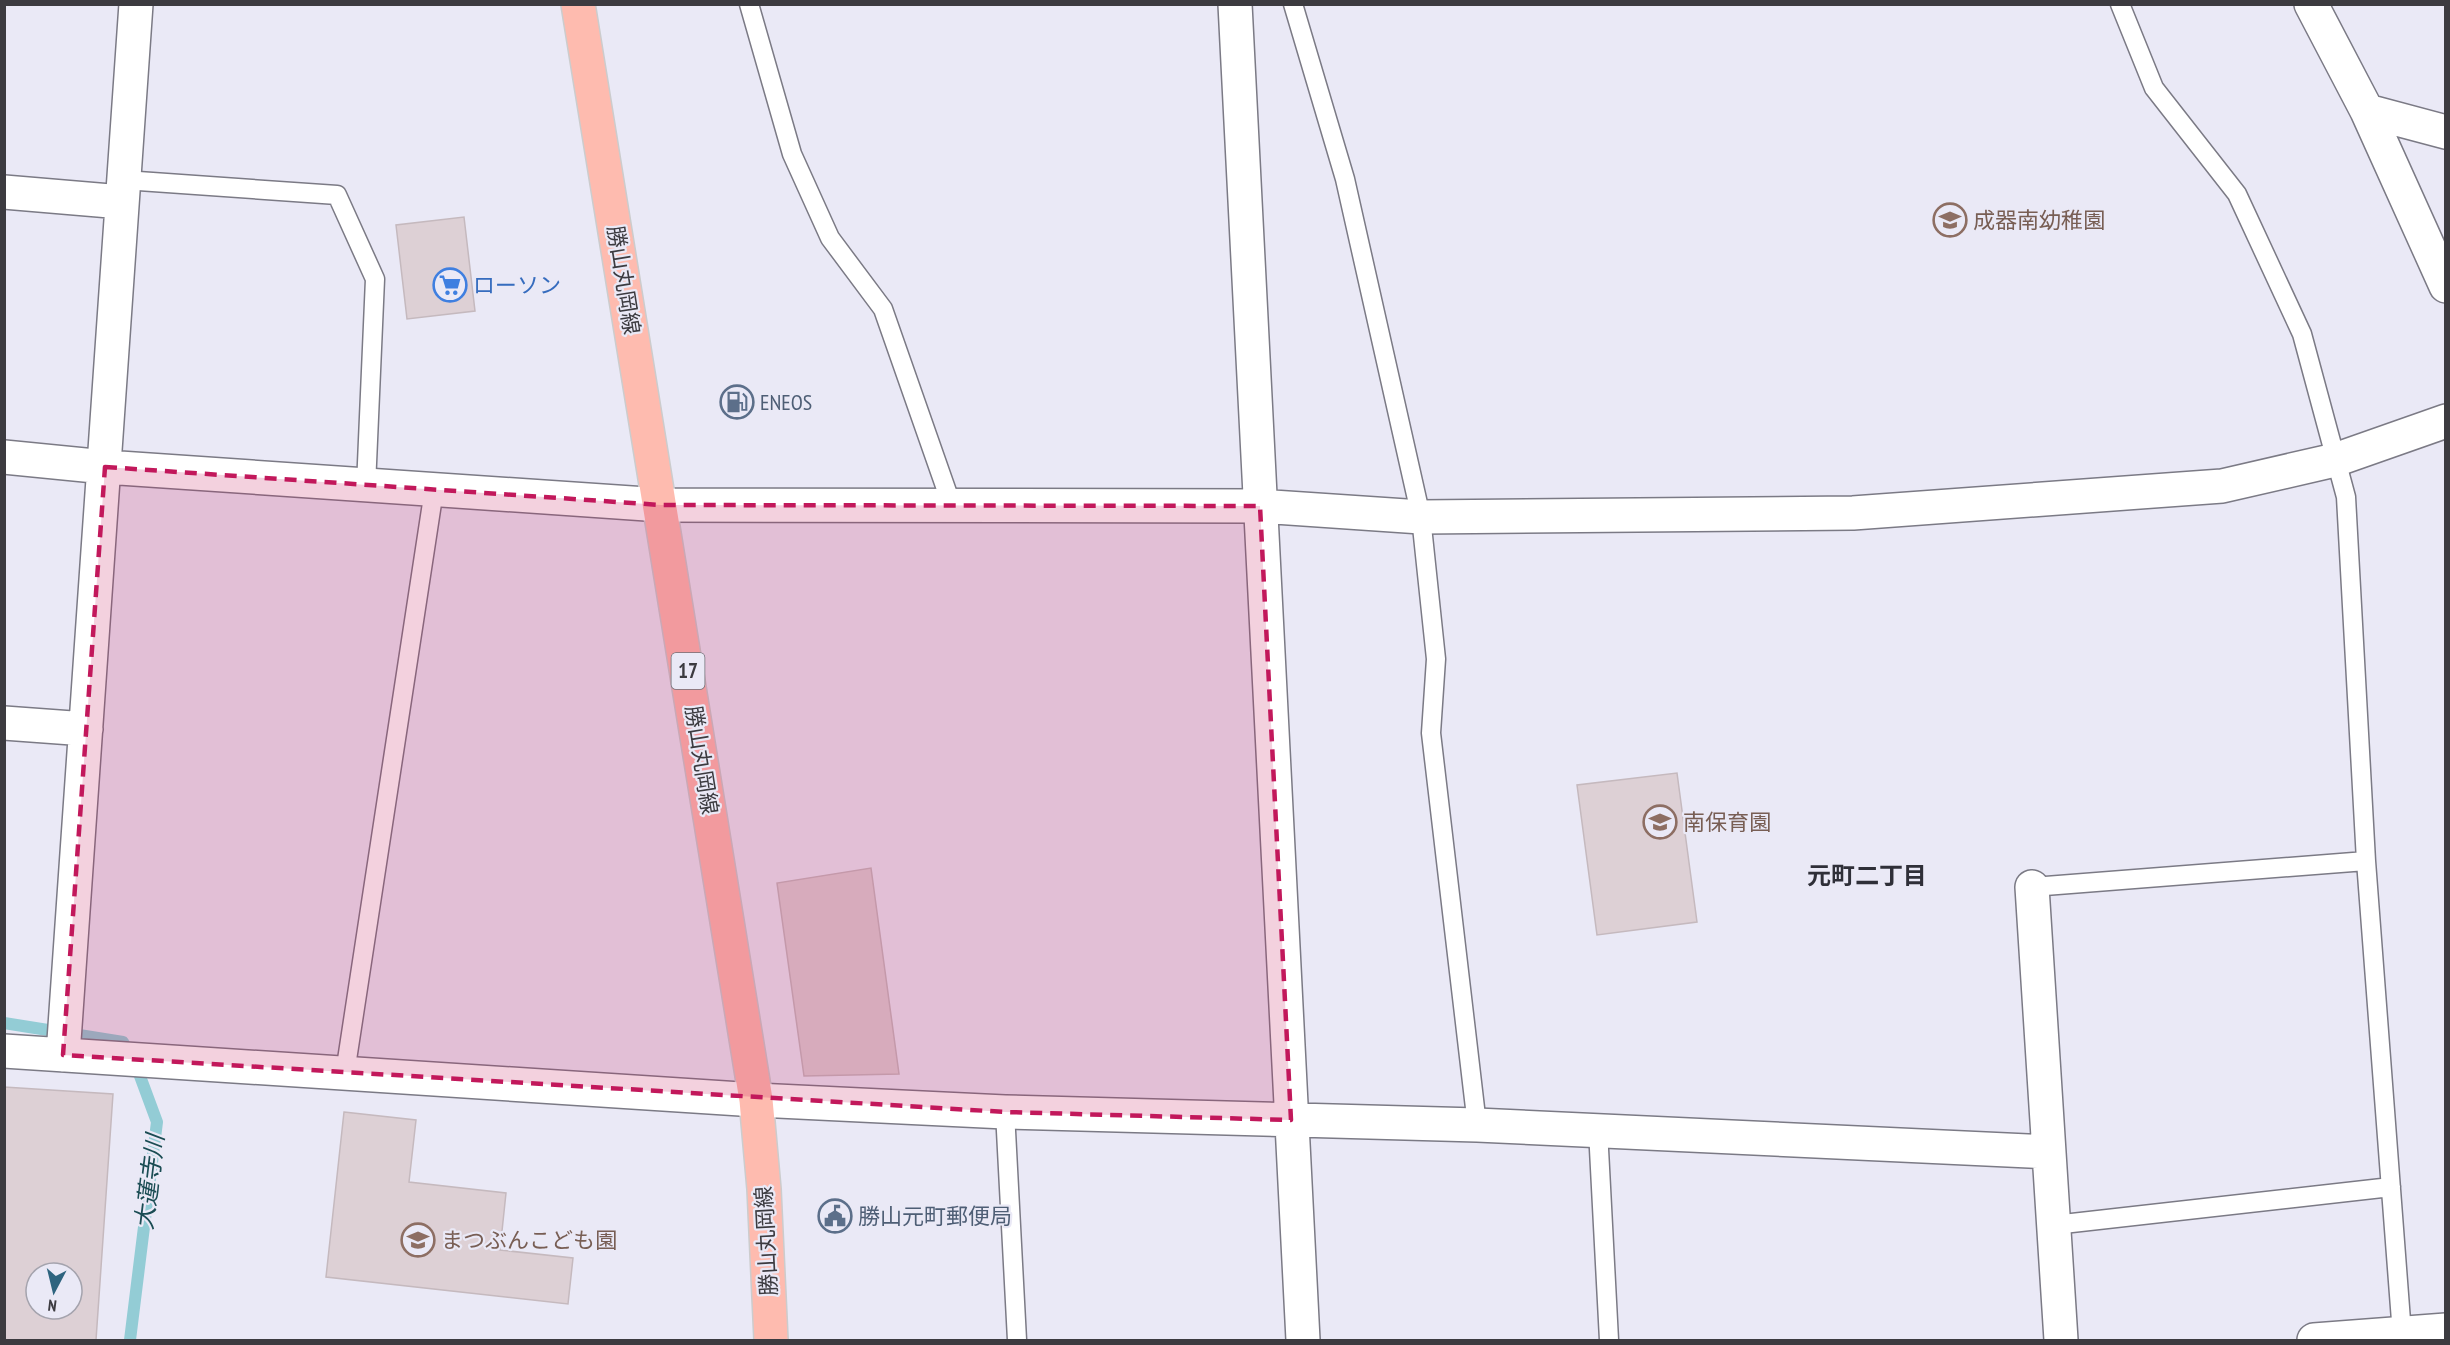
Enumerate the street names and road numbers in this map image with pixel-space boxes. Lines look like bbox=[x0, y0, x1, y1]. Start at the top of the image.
street label: 勝山丸岡線 bbox=[602, 223, 646, 337]
road number: 17 bbox=[672, 653, 704, 689]
street label: 勝山丸岡線 bbox=[680, 703, 724, 817]
street label: 勝山丸岡線 bbox=[749, 1185, 783, 1297]

